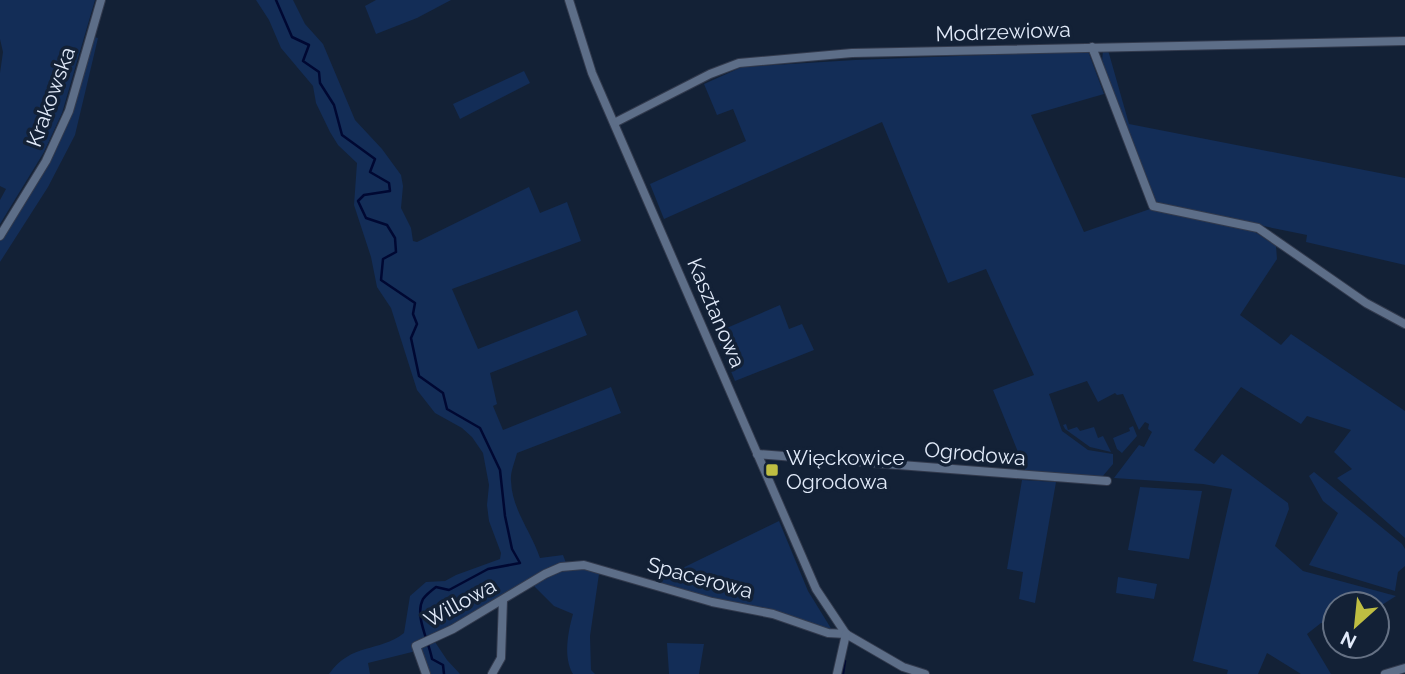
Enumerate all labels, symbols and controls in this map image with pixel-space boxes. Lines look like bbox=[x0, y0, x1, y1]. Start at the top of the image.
street label: Modrzewiowa bbox=[935, 17, 1071, 46]
street label: Krakowska bbox=[21, 43, 80, 150]
street label: Kasztanowa bbox=[682, 254, 751, 371]
street label: Ogrodowa bbox=[923, 437, 1027, 470]
place label: Więckowice Ogrodowa bbox=[786, 445, 904, 494]
marker: Więckowice Ogrodowa bbox=[764, 462, 780, 478]
street label: Spacerowa bbox=[645, 551, 756, 604]
street label: Willowa bbox=[419, 573, 500, 632]
north arrow bbox=[1321, 590, 1391, 660]
text: N bbox=[1337, 627, 1360, 653]

